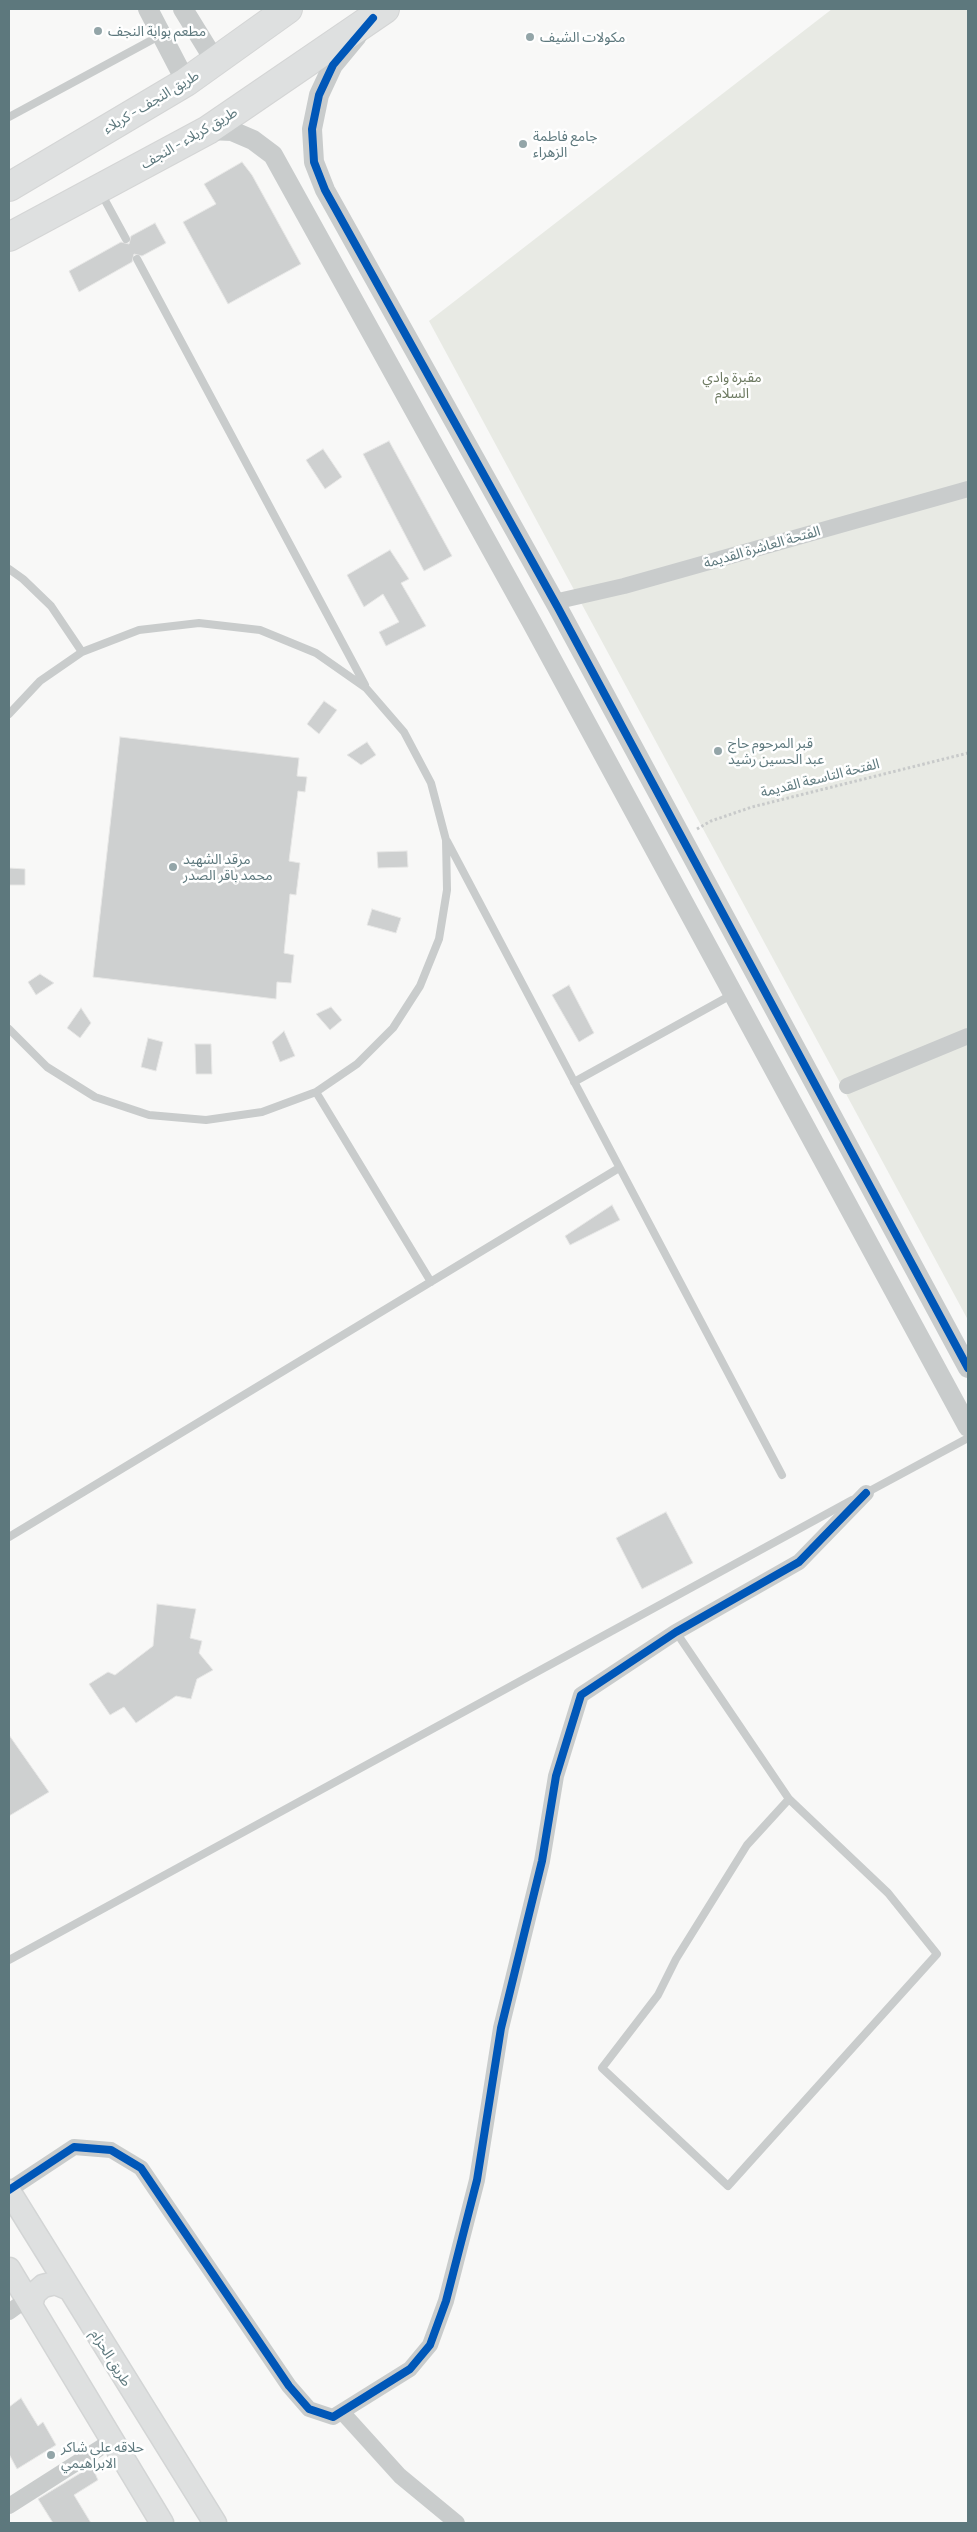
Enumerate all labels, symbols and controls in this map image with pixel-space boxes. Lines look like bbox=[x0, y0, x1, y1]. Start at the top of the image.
place label: مطعم بوابة النجف bbox=[108, 23, 206, 39]
marker: مطعم بوابة النجف bbox=[92, 25, 104, 37]
place label: مكولات الشيف bbox=[540, 29, 625, 45]
marker: مكولات الشيف bbox=[524, 31, 536, 43]
street label: طريق النجف - کربلاء bbox=[100, 67, 202, 137]
street label: طريق کربلاء - النجف bbox=[138, 103, 240, 173]
place label: جامع فاطمة الزهراء bbox=[533, 128, 597, 160]
marker: جامع فاطمة الزهراء bbox=[517, 138, 529, 150]
park label: مقبرة وادي السلام bbox=[702, 369, 762, 402]
street label: الفتحة العاشرة القديمة bbox=[702, 522, 822, 572]
place label: قبر المرحوم حاج عبد الحسين رشيد bbox=[728, 735, 824, 768]
marker: قبر المرحوم حاج عبد الحسين رشيد bbox=[712, 745, 724, 757]
street label: الفتحة التاسعة القديمة bbox=[759, 755, 881, 801]
place label: مرقد الشهيد محمد باقر الصدر bbox=[183, 851, 273, 884]
marker: مرقد الشهيد محمد باقر الصدر bbox=[167, 861, 179, 873]
street label: طريق الحزام bbox=[87, 2326, 135, 2390]
place label: حلاقه علي شاكر الابراهيمي bbox=[61, 2439, 144, 2472]
marker: حلاقه علي شاكر الابراهيمي bbox=[45, 2449, 57, 2461]

